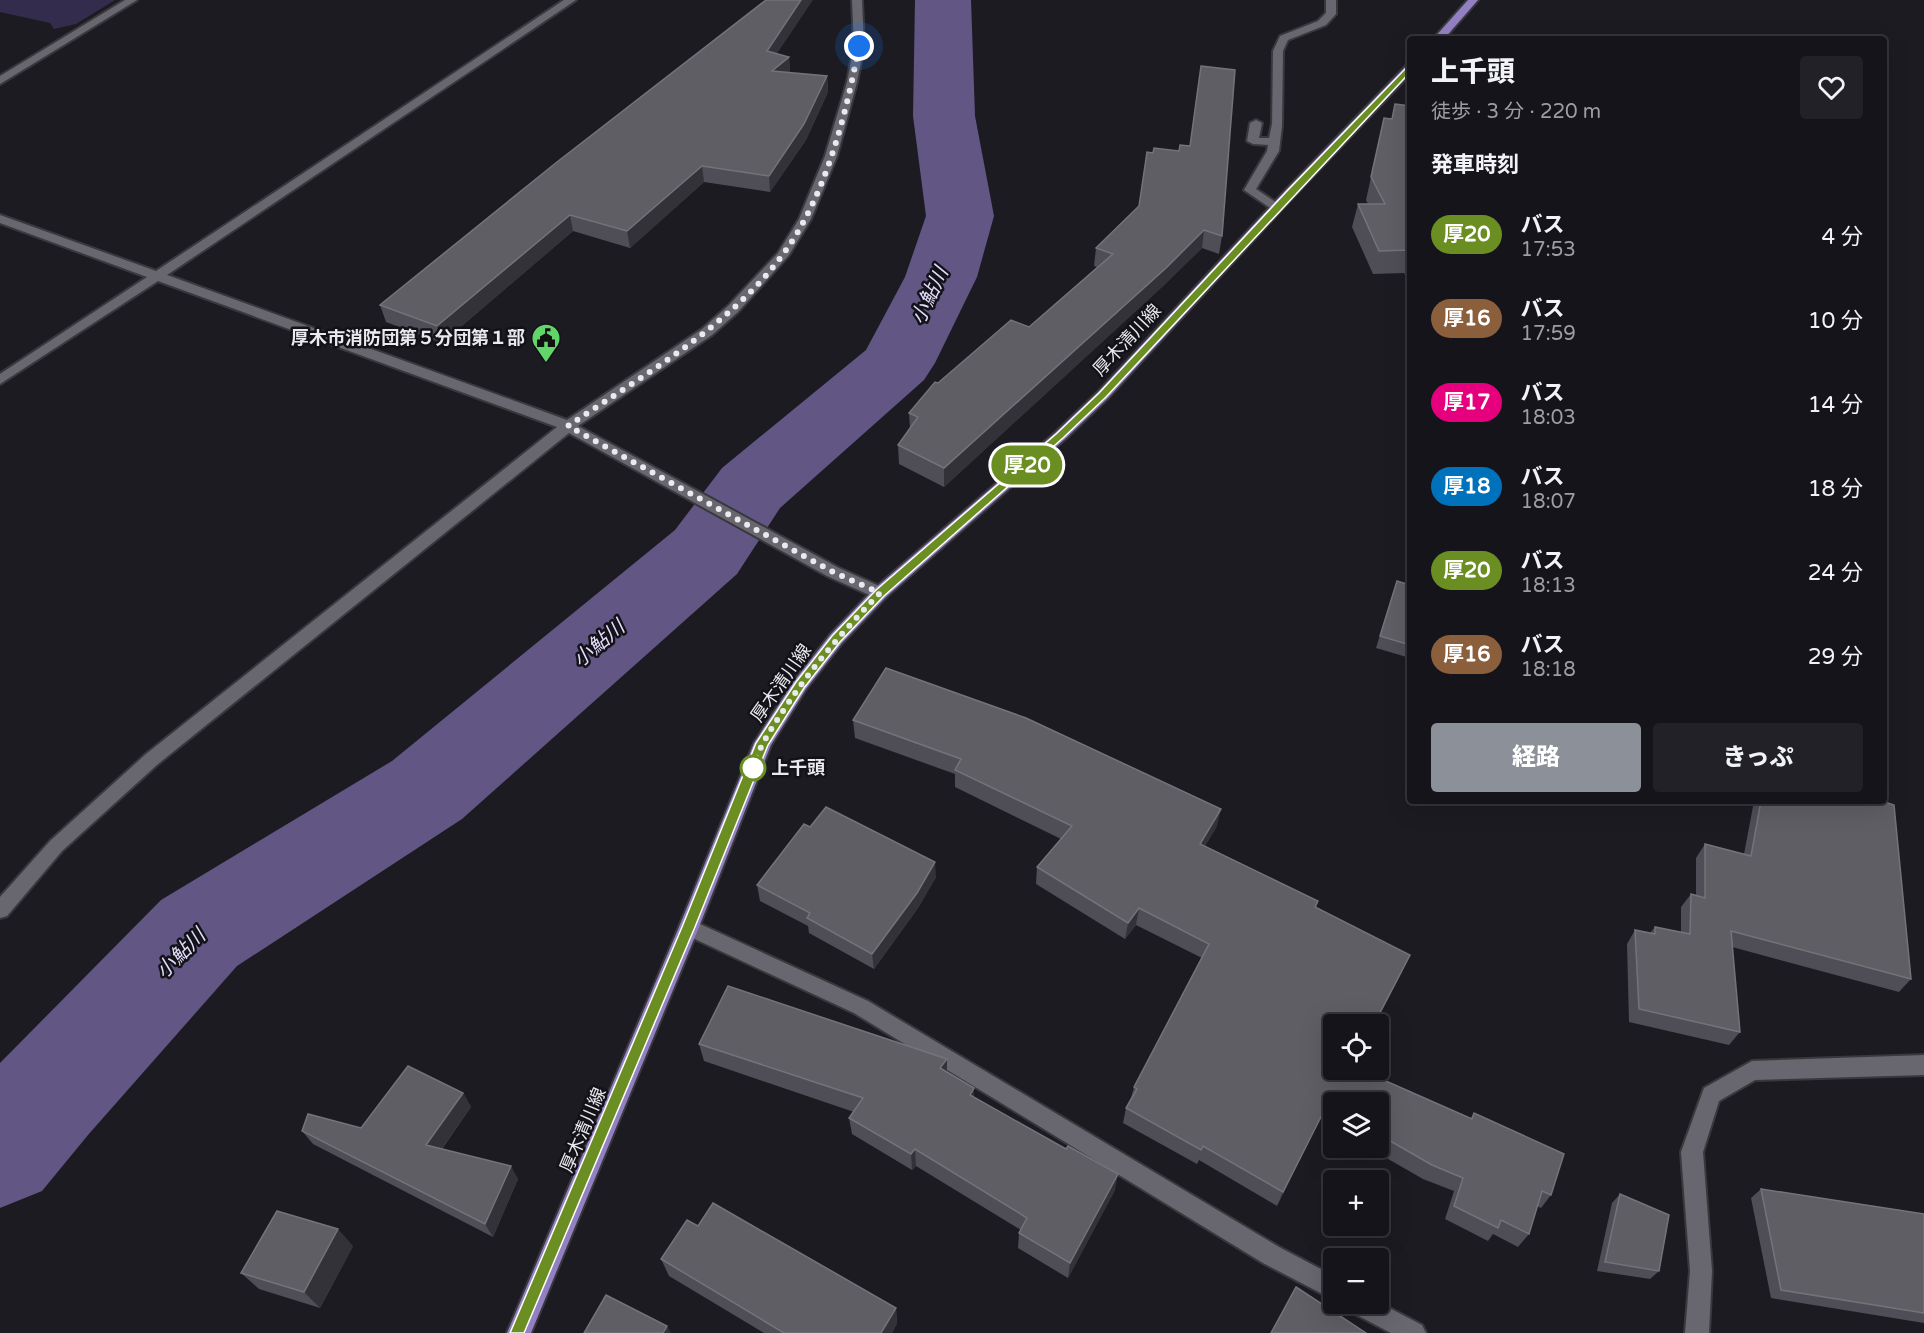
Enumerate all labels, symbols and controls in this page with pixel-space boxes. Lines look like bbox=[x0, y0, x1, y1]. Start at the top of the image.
your location bbox=[844, 31, 874, 61]
text: 上千頭 bbox=[1431, 55, 1515, 89]
button: heart bbox=[1800, 56, 1863, 119]
text: 徒歩 · 3 分 · 220 m bbox=[1431, 100, 1601, 124]
text: 発車時刻 bbox=[1431, 152, 1519, 178]
text: バス bbox=[1520, 212, 1564, 238]
text: 厚20 bbox=[1443, 222, 1490, 247]
text: 4 分 bbox=[1821, 224, 1863, 250]
text: 17:53 bbox=[1520, 238, 1576, 262]
water label: 小鮎川 bbox=[906, 262, 954, 328]
text: バス bbox=[1520, 296, 1564, 322]
street label: 厚木清川線 bbox=[1088, 300, 1166, 380]
text: 厚16 bbox=[1443, 306, 1490, 331]
text: 10 分 bbox=[1808, 308, 1863, 334]
public building icon: 厚木市消防団第５分団第１部 bbox=[530, 322, 562, 364]
text: 17:59 bbox=[1520, 322, 1576, 346]
place label: 厚木市消防団第５分団第１部 bbox=[291, 327, 525, 349]
text: バス bbox=[1520, 380, 1564, 406]
text: 厚17 bbox=[1443, 390, 1490, 415]
text: 14 分 bbox=[1808, 392, 1863, 418]
text: 18:03 bbox=[1520, 406, 1576, 430]
line badge: 厚20 bbox=[992, 446, 1062, 484]
text: 厚20 bbox=[1003, 453, 1051, 478]
text: バス bbox=[1520, 464, 1564, 490]
text: 厚18 bbox=[1443, 474, 1490, 499]
text: 18 分 bbox=[1808, 476, 1863, 502]
text: 18:07 bbox=[1520, 490, 1576, 514]
text: バス bbox=[1520, 548, 1564, 574]
text: 厚20 bbox=[1443, 558, 1490, 583]
text: 24 分 bbox=[1808, 560, 1863, 586]
text: 18:13 bbox=[1520, 574, 1576, 598]
water label: 小鮎川 bbox=[568, 614, 631, 672]
text: バス bbox=[1520, 632, 1564, 658]
street label: 厚木清川線 bbox=[746, 640, 816, 726]
text: 厚16 bbox=[1443, 642, 1490, 667]
text: 29 分 bbox=[1808, 644, 1863, 670]
text: 18:18 bbox=[1520, 658, 1576, 682]
button: 経路 bbox=[1431, 723, 1641, 792]
button: きっぷ bbox=[1653, 723, 1863, 792]
marker: 上千頭 bbox=[740, 755, 766, 781]
place label: 上千頭 bbox=[771, 757, 825, 779]
water label: 小鮎川 bbox=[151, 923, 212, 984]
map controls bbox=[1323, 1014, 1389, 1314]
button: locate bbox=[1323, 1014, 1389, 1080]
street label: 厚木清川線 bbox=[555, 1084, 611, 1176]
button: layers bbox=[1323, 1092, 1389, 1158]
button: + bbox=[1323, 1170, 1389, 1236]
button: − bbox=[1323, 1248, 1389, 1314]

